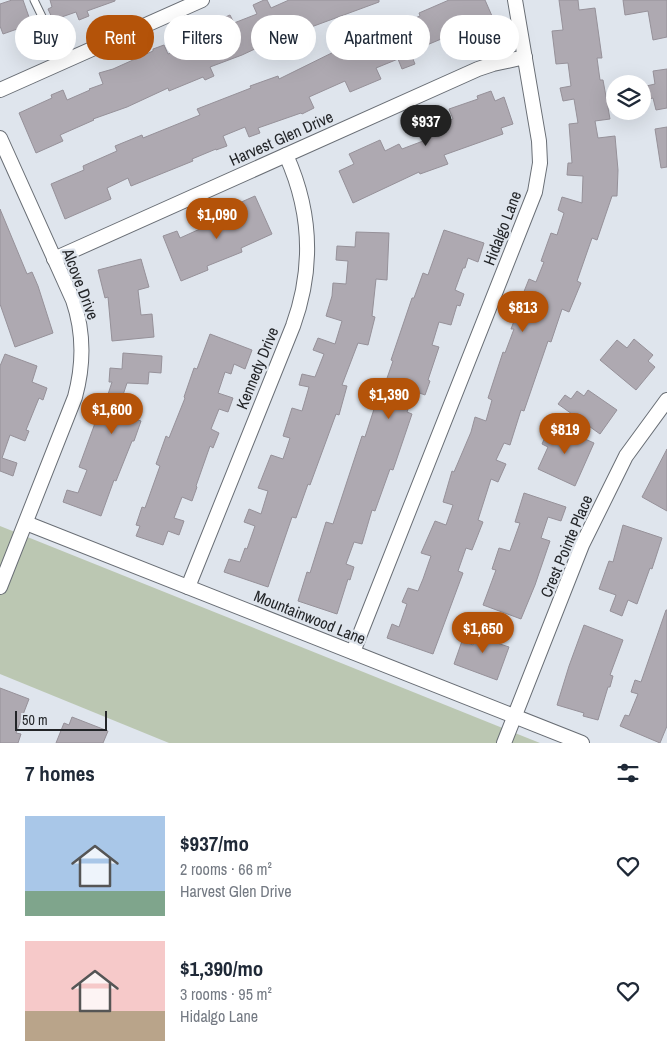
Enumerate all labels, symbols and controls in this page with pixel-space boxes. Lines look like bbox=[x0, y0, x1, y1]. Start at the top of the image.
chip: Buy bbox=[15, 15, 76, 60]
chip: Rent bbox=[86, 15, 154, 60]
chip: Filters bbox=[164, 15, 241, 60]
chip: New bbox=[251, 15, 316, 60]
chip: Apartment bbox=[326, 15, 430, 60]
chip: House bbox=[440, 15, 519, 60]
map controls bbox=[606, 75, 651, 120]
button: layers bbox=[606, 75, 651, 120]
pin: $937 bbox=[396, 104, 456, 147]
street label: Harvest Glen Drive bbox=[226, 105, 336, 171]
text: $937 bbox=[411, 110, 441, 132]
street label: Hidalgo Lane bbox=[478, 188, 526, 268]
pin: $1,090 bbox=[176, 198, 258, 240]
text: $1,090 bbox=[197, 203, 237, 225]
street label: Alcove Drive bbox=[57, 244, 105, 323]
pin: $813 bbox=[493, 290, 553, 333]
text: $813 bbox=[508, 296, 538, 318]
street label: Kennedy Drive bbox=[231, 324, 283, 412]
pin: $1,390 bbox=[348, 378, 430, 420]
text: $1,390 bbox=[369, 383, 409, 405]
pin: $1,600 bbox=[71, 392, 153, 435]
text: $1,600 bbox=[92, 398, 132, 420]
pin: $819 bbox=[535, 412, 595, 455]
text: $819 bbox=[550, 418, 580, 440]
street label: Crest Pointe Place bbox=[535, 491, 597, 601]
street label: Mountainwood Lane bbox=[251, 585, 369, 649]
pin: $1,650 bbox=[442, 612, 524, 654]
text: $1,650 bbox=[463, 617, 503, 639]
scale bar bbox=[15, 708, 108, 731]
text: 50 m bbox=[22, 711, 48, 729]
text: 7 homes bbox=[25, 759, 95, 788]
icon: filters bbox=[614, 759, 642, 787]
text: $937/mo bbox=[180, 829, 249, 858]
icon: home bbox=[65, 836, 125, 896]
icon: heart bbox=[614, 852, 642, 880]
text: 2 rooms · 66 m² bbox=[180, 858, 272, 880]
text: Harvest Glen Drive bbox=[180, 880, 292, 902]
text: $1,390/mo bbox=[180, 954, 263, 983]
icon: home bbox=[65, 961, 125, 1021]
icon: heart bbox=[614, 977, 642, 1005]
text: 3 rooms · 95 m² bbox=[180, 983, 272, 1005]
text: Hidalgo Lane bbox=[180, 1005, 258, 1027]

